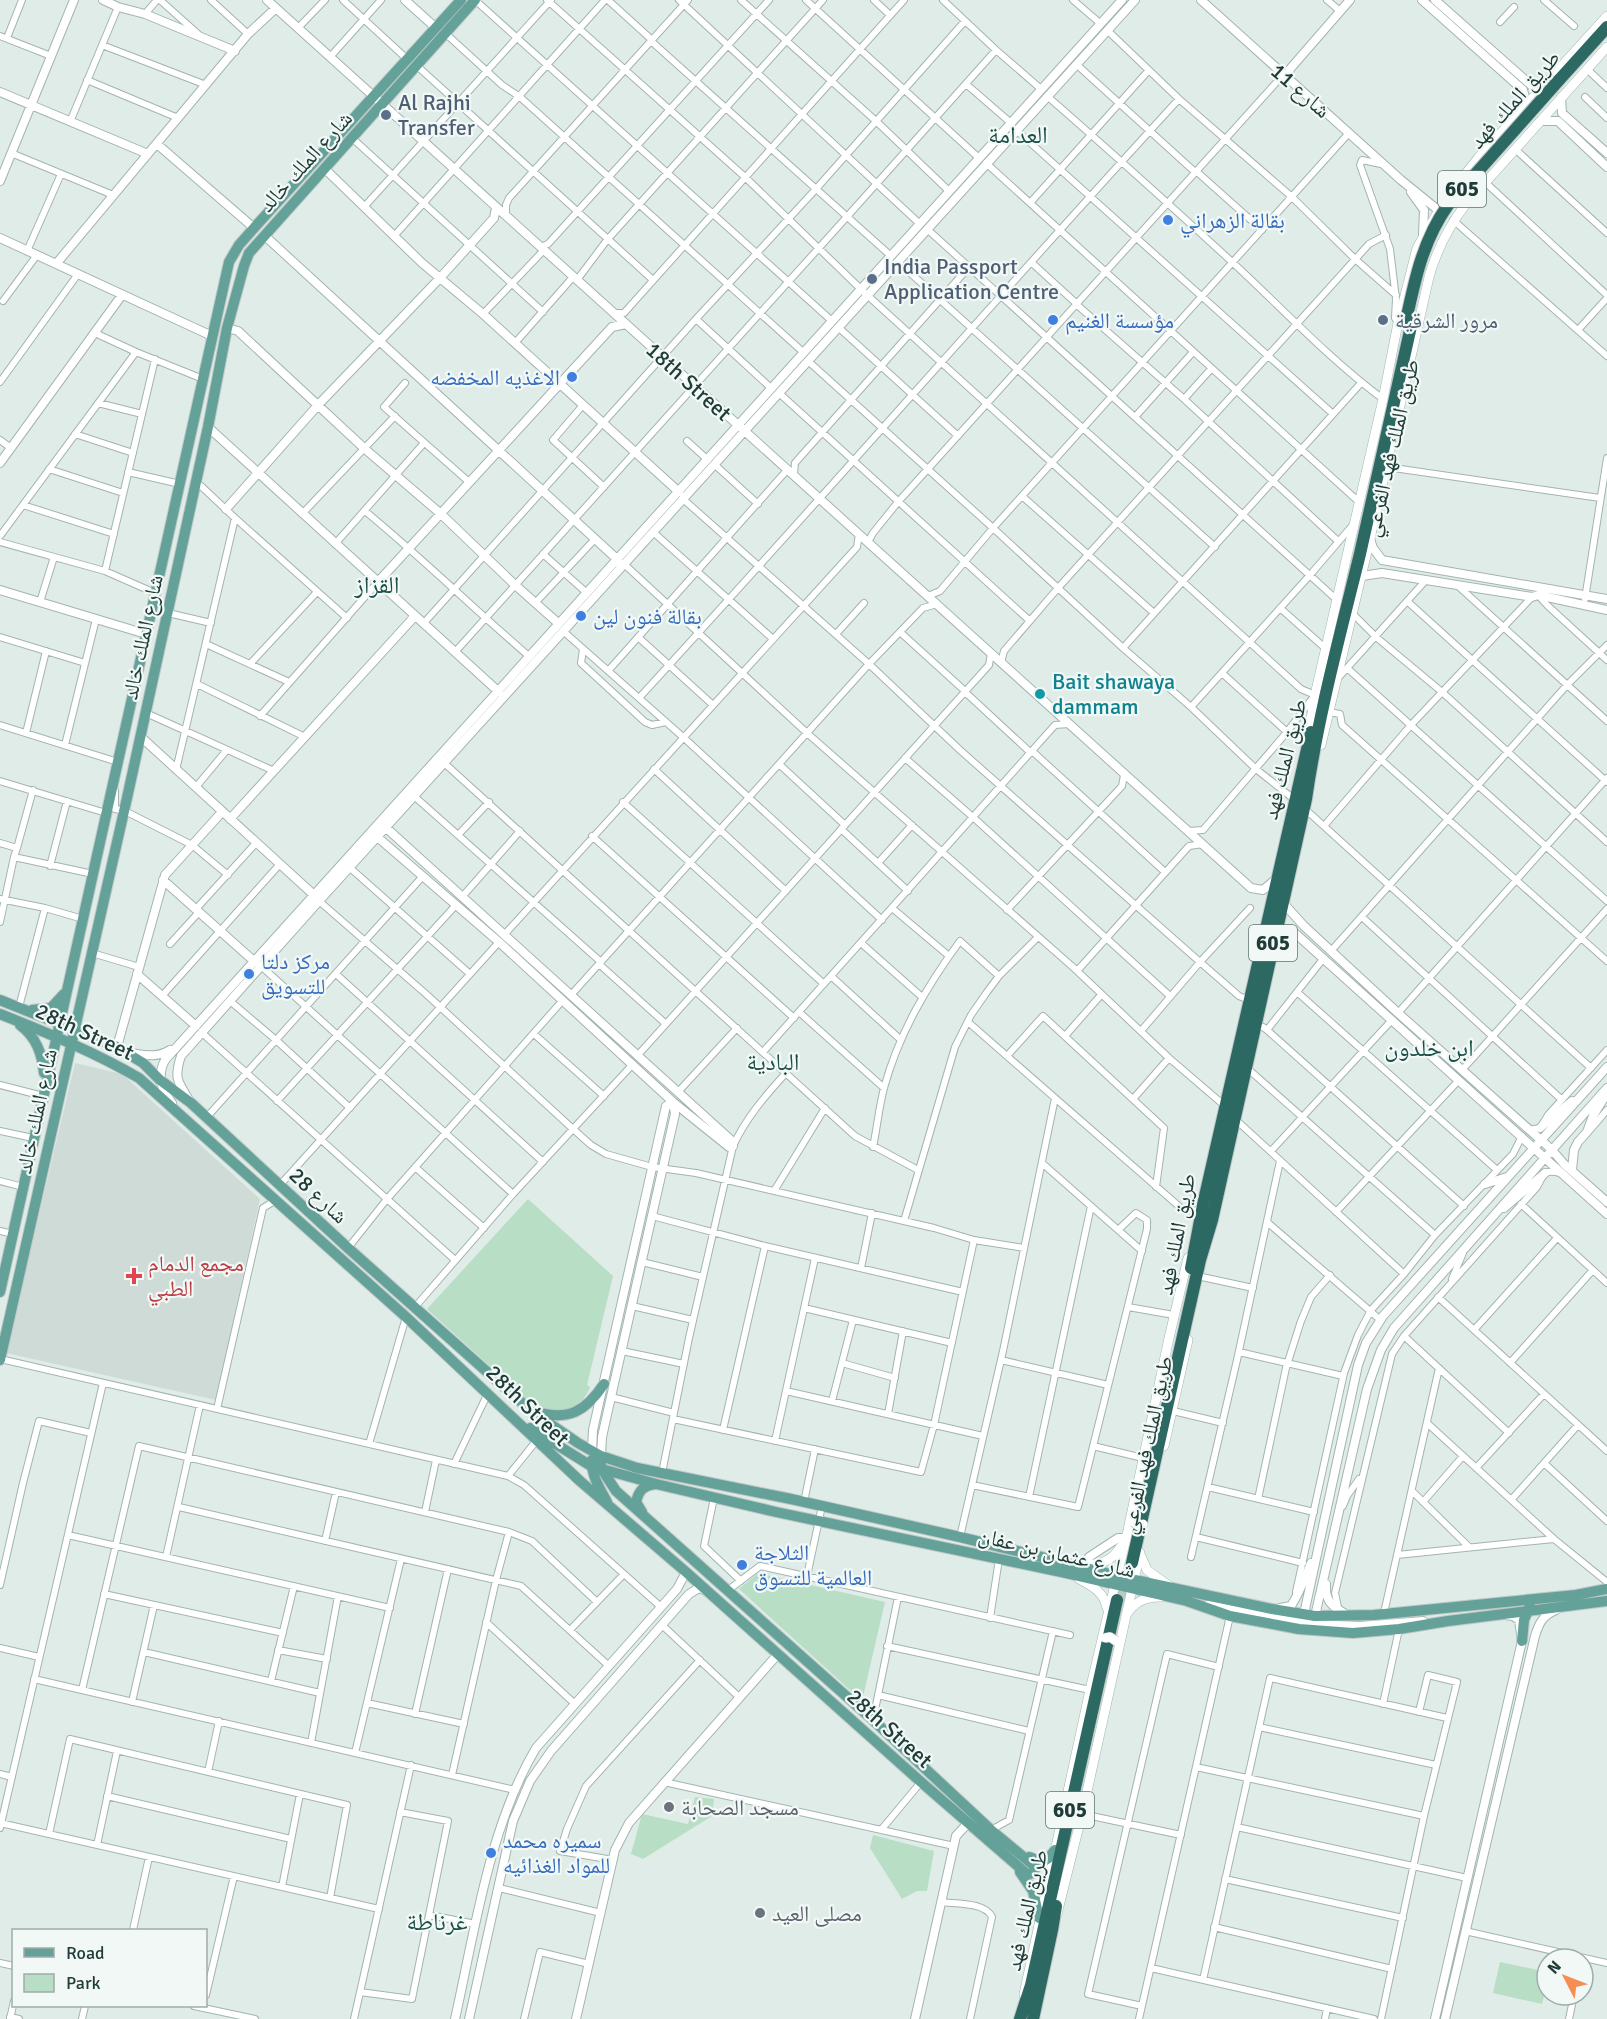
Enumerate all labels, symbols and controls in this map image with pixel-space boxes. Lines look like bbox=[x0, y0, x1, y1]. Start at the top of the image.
street label: طريق الملك فهد bbox=[1463, 44, 1566, 154]
street label: شارع 11 bbox=[1265, 57, 1336, 124]
place label: Al Rajhi Transfer bbox=[398, 89, 475, 141]
street label: شارع الملك خالد bbox=[253, 105, 358, 217]
marker: Al Rajhi Transfer bbox=[379, 108, 393, 122]
district label: العدامة bbox=[988, 120, 1048, 150]
road number: 605 bbox=[1438, 171, 1486, 207]
place label: بقالة الزهراني bbox=[1180, 207, 1285, 238]
marker: بقالة الزهراني bbox=[1161, 213, 1175, 227]
place label: India Passport Application Centre bbox=[884, 253, 1059, 305]
marker: India Passport Application Centre bbox=[865, 272, 879, 286]
place label: مؤسسة الغنيم bbox=[1065, 307, 1174, 335]
place label: مرور الشرقية bbox=[1395, 307, 1498, 334]
marker: مؤسسة الغنيم bbox=[1046, 313, 1060, 327]
marker: مرور الشرقية bbox=[1376, 313, 1390, 327]
street label: 18th Street bbox=[640, 336, 737, 427]
street label: طريق الملك فهد الفرعي bbox=[1358, 357, 1429, 541]
place label: الاغذيه المخفضه bbox=[430, 364, 560, 391]
marker: الاغذيه المخفضه bbox=[565, 370, 579, 384]
district label: القزاز bbox=[354, 570, 399, 600]
street label: شارع الملك خالد bbox=[116, 572, 169, 702]
place label: بقالة فنون لين bbox=[593, 603, 702, 630]
marker: بقالة فنون لين bbox=[574, 609, 588, 623]
place label: Bait shawaya dammam bbox=[1052, 668, 1175, 720]
marker: Bait shawaya dammam bbox=[1033, 687, 1047, 701]
street label: طريق الملك فهد bbox=[1256, 696, 1313, 822]
road number: 605 bbox=[1249, 925, 1297, 961]
place label: مركز دلتا للتسويق bbox=[261, 948, 330, 1000]
marker: مركز دلتا للتسويق bbox=[242, 967, 256, 981]
street label: 28th Street bbox=[31, 997, 139, 1066]
district label: ابن خلدون bbox=[1384, 1033, 1474, 1063]
street label: شارع الملك خالد bbox=[10, 1046, 63, 1176]
district label: البادية bbox=[747, 1047, 799, 1077]
street label: شارع 28 bbox=[284, 1161, 354, 1229]
street label: طريق الملك فهد bbox=[1151, 1171, 1202, 1297]
place label: مجمع الدمام الطبي bbox=[148, 1250, 244, 1306]
marker: مجمع الدمام الطبي bbox=[125, 1267, 143, 1285]
street label: طريق الملك فهد الفرعي bbox=[1114, 1353, 1182, 1538]
street label: 28th Street bbox=[480, 1359, 575, 1452]
street label: شارع عثمان بن عفان bbox=[976, 1521, 1138, 1584]
place label: الثلاجة العالمية للتسوق bbox=[754, 1539, 872, 1591]
marker: الثلاجة العالمية للتسوق bbox=[735, 1558, 749, 1572]
street label: 28th Street bbox=[841, 1683, 938, 1774]
road number: 605 bbox=[1046, 1792, 1094, 1828]
place label: مسجد الصحابة bbox=[681, 1794, 799, 1821]
marker: مسجد الصحابة bbox=[662, 1800, 676, 1814]
place label: سميره محمد للمواد الغذائيه bbox=[503, 1827, 610, 1879]
marker: سميره محمد للمواد الغذائيه bbox=[484, 1846, 498, 1860]
street label: طريق الملك فهد bbox=[999, 1847, 1054, 1973]
place label: مصلى العيد bbox=[772, 1900, 862, 1927]
marker: مصلى العيد bbox=[753, 1906, 767, 1920]
district label: غرناطة bbox=[406, 1907, 468, 1937]
legend bbox=[12, 1929, 207, 2007]
text: Road bbox=[66, 1942, 105, 1964]
north arrow bbox=[1535, 1947, 1595, 2007]
text: N bbox=[1543, 1957, 1566, 1978]
text: Park bbox=[66, 1972, 101, 1994]

